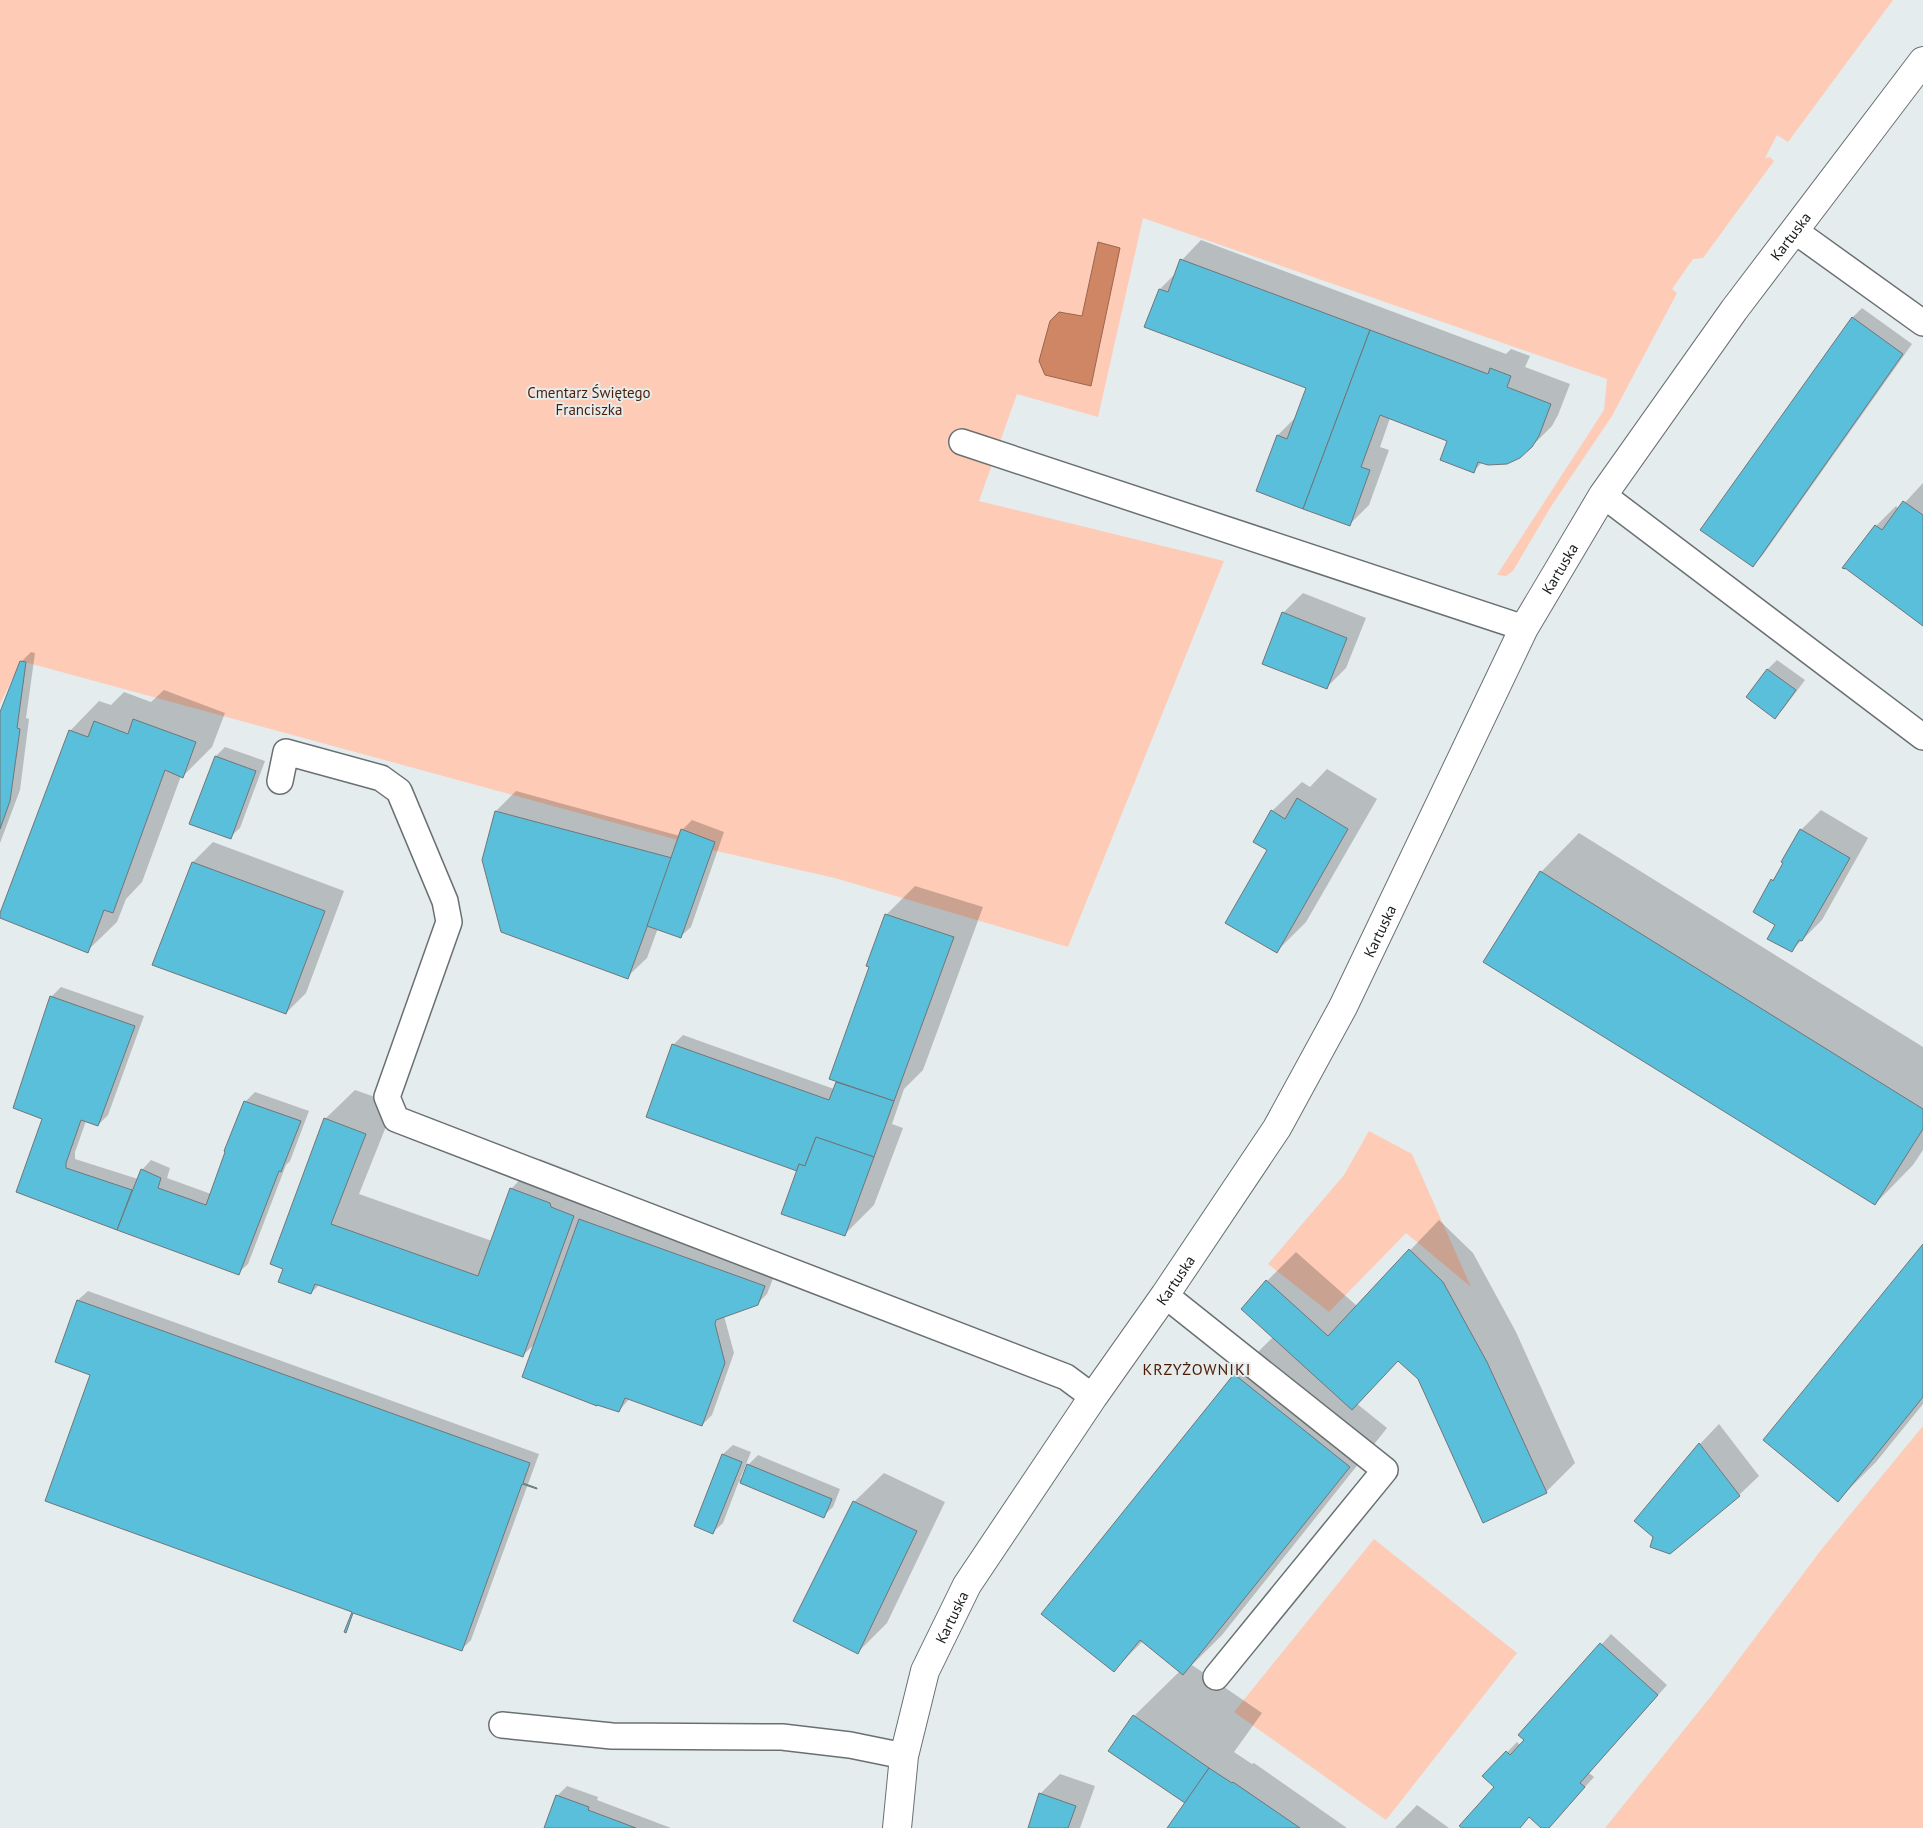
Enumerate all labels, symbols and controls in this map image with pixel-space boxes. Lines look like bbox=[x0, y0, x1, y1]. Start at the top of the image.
street label: Kartuska bbox=[1766, 208, 1815, 264]
park label: Cmentarz Świętego Franciszka bbox=[527, 383, 651, 419]
street label: Kartuska bbox=[1537, 540, 1582, 597]
street label: Kartuska bbox=[1359, 902, 1400, 960]
street label: Kartuska bbox=[1152, 1251, 1199, 1308]
district label: KRZYŻOWNIKI bbox=[1143, 1359, 1251, 1379]
street label: Kartuska bbox=[931, 1588, 972, 1646]

